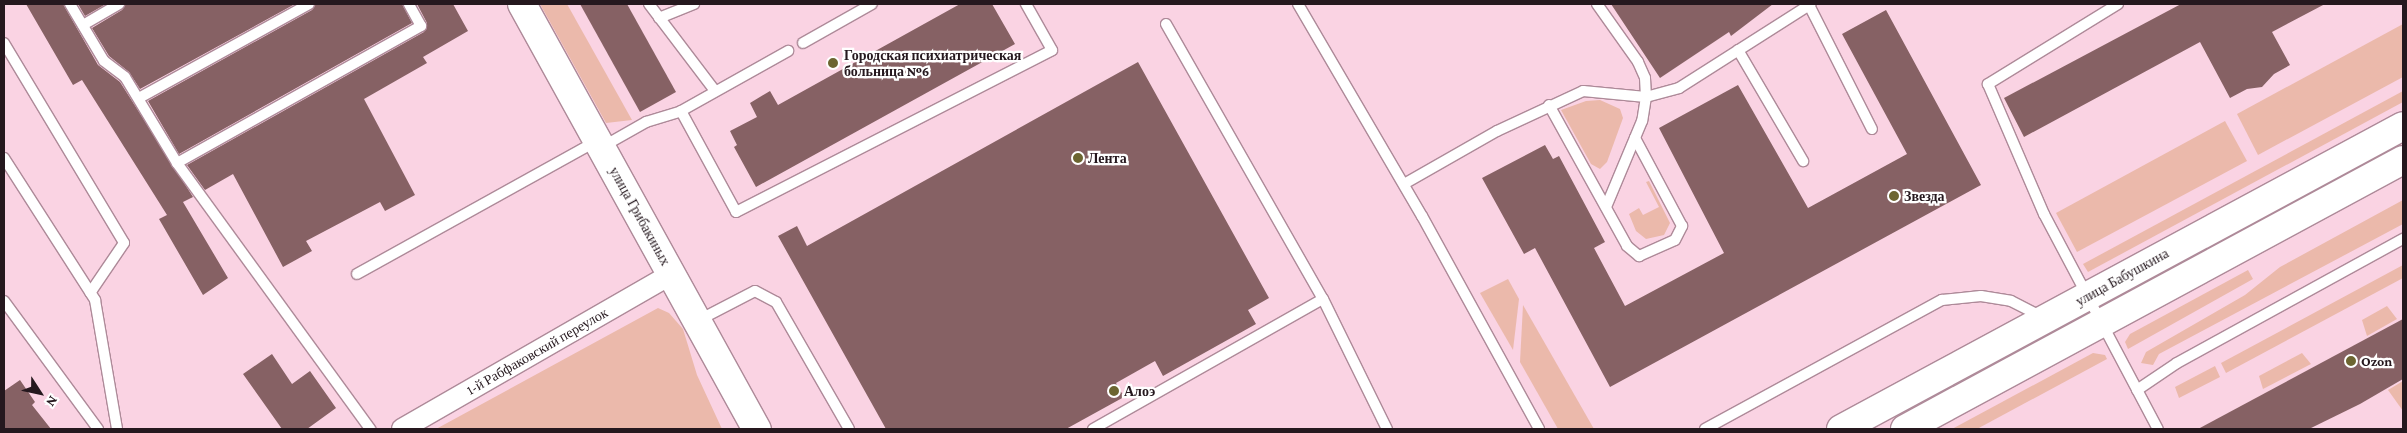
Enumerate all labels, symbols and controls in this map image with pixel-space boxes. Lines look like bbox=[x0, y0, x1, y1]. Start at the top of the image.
place label: Городская психиатрическая больница №6 bbox=[844, 47, 1021, 80]
marker: Городская психиатрическая больница №6 bbox=[826, 56, 840, 70]
place label: Лента bbox=[1088, 150, 1127, 166]
marker: Лента bbox=[1072, 152, 1084, 164]
street label: улица Грибакиных bbox=[606, 164, 674, 268]
place label: Звезда bbox=[1904, 188, 1945, 204]
marker: Звезда bbox=[1888, 190, 1900, 202]
street label: улица Бабушкина bbox=[2073, 244, 2171, 310]
street label: 1-й Рабфаковский переулок bbox=[463, 304, 611, 398]
place label: Ozon bbox=[2361, 353, 2392, 369]
marker: Ozon bbox=[2345, 355, 2357, 367]
north arrow bbox=[15, 368, 65, 418]
place label: Алоэ bbox=[1124, 383, 1155, 399]
marker: Алоэ bbox=[1108, 385, 1120, 397]
text: N bbox=[43, 393, 62, 410]

